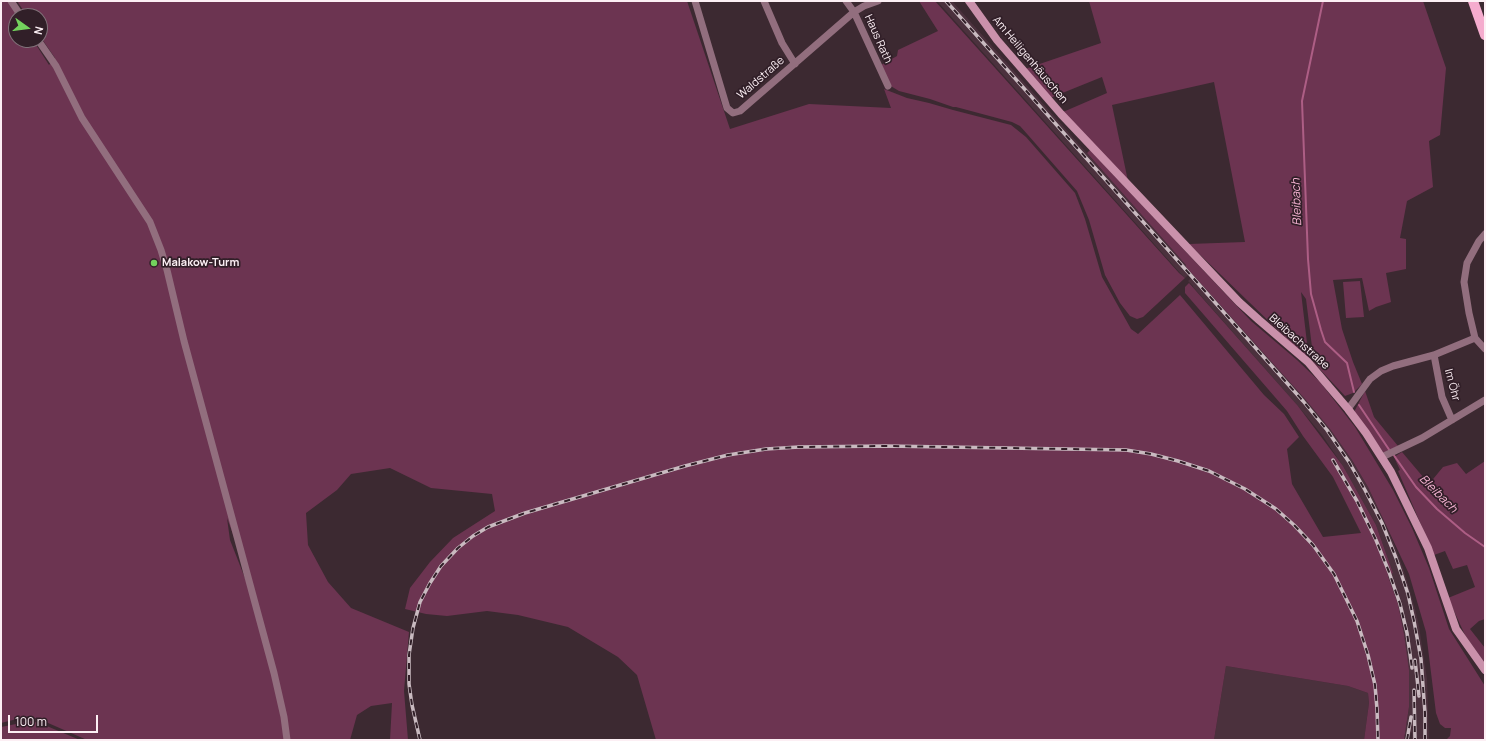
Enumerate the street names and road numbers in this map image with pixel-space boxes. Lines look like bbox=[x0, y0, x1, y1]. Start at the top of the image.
street label: Haus Rath bbox=[861, 13, 895, 65]
street label: Am Heiligenhäuschen bbox=[990, 14, 1070, 106]
street label: Waldstraße bbox=[735, 54, 787, 102]
street label: Bleibachstraße bbox=[1266, 311, 1332, 373]
street label: Im Öhr bbox=[1441, 368, 1463, 402]

